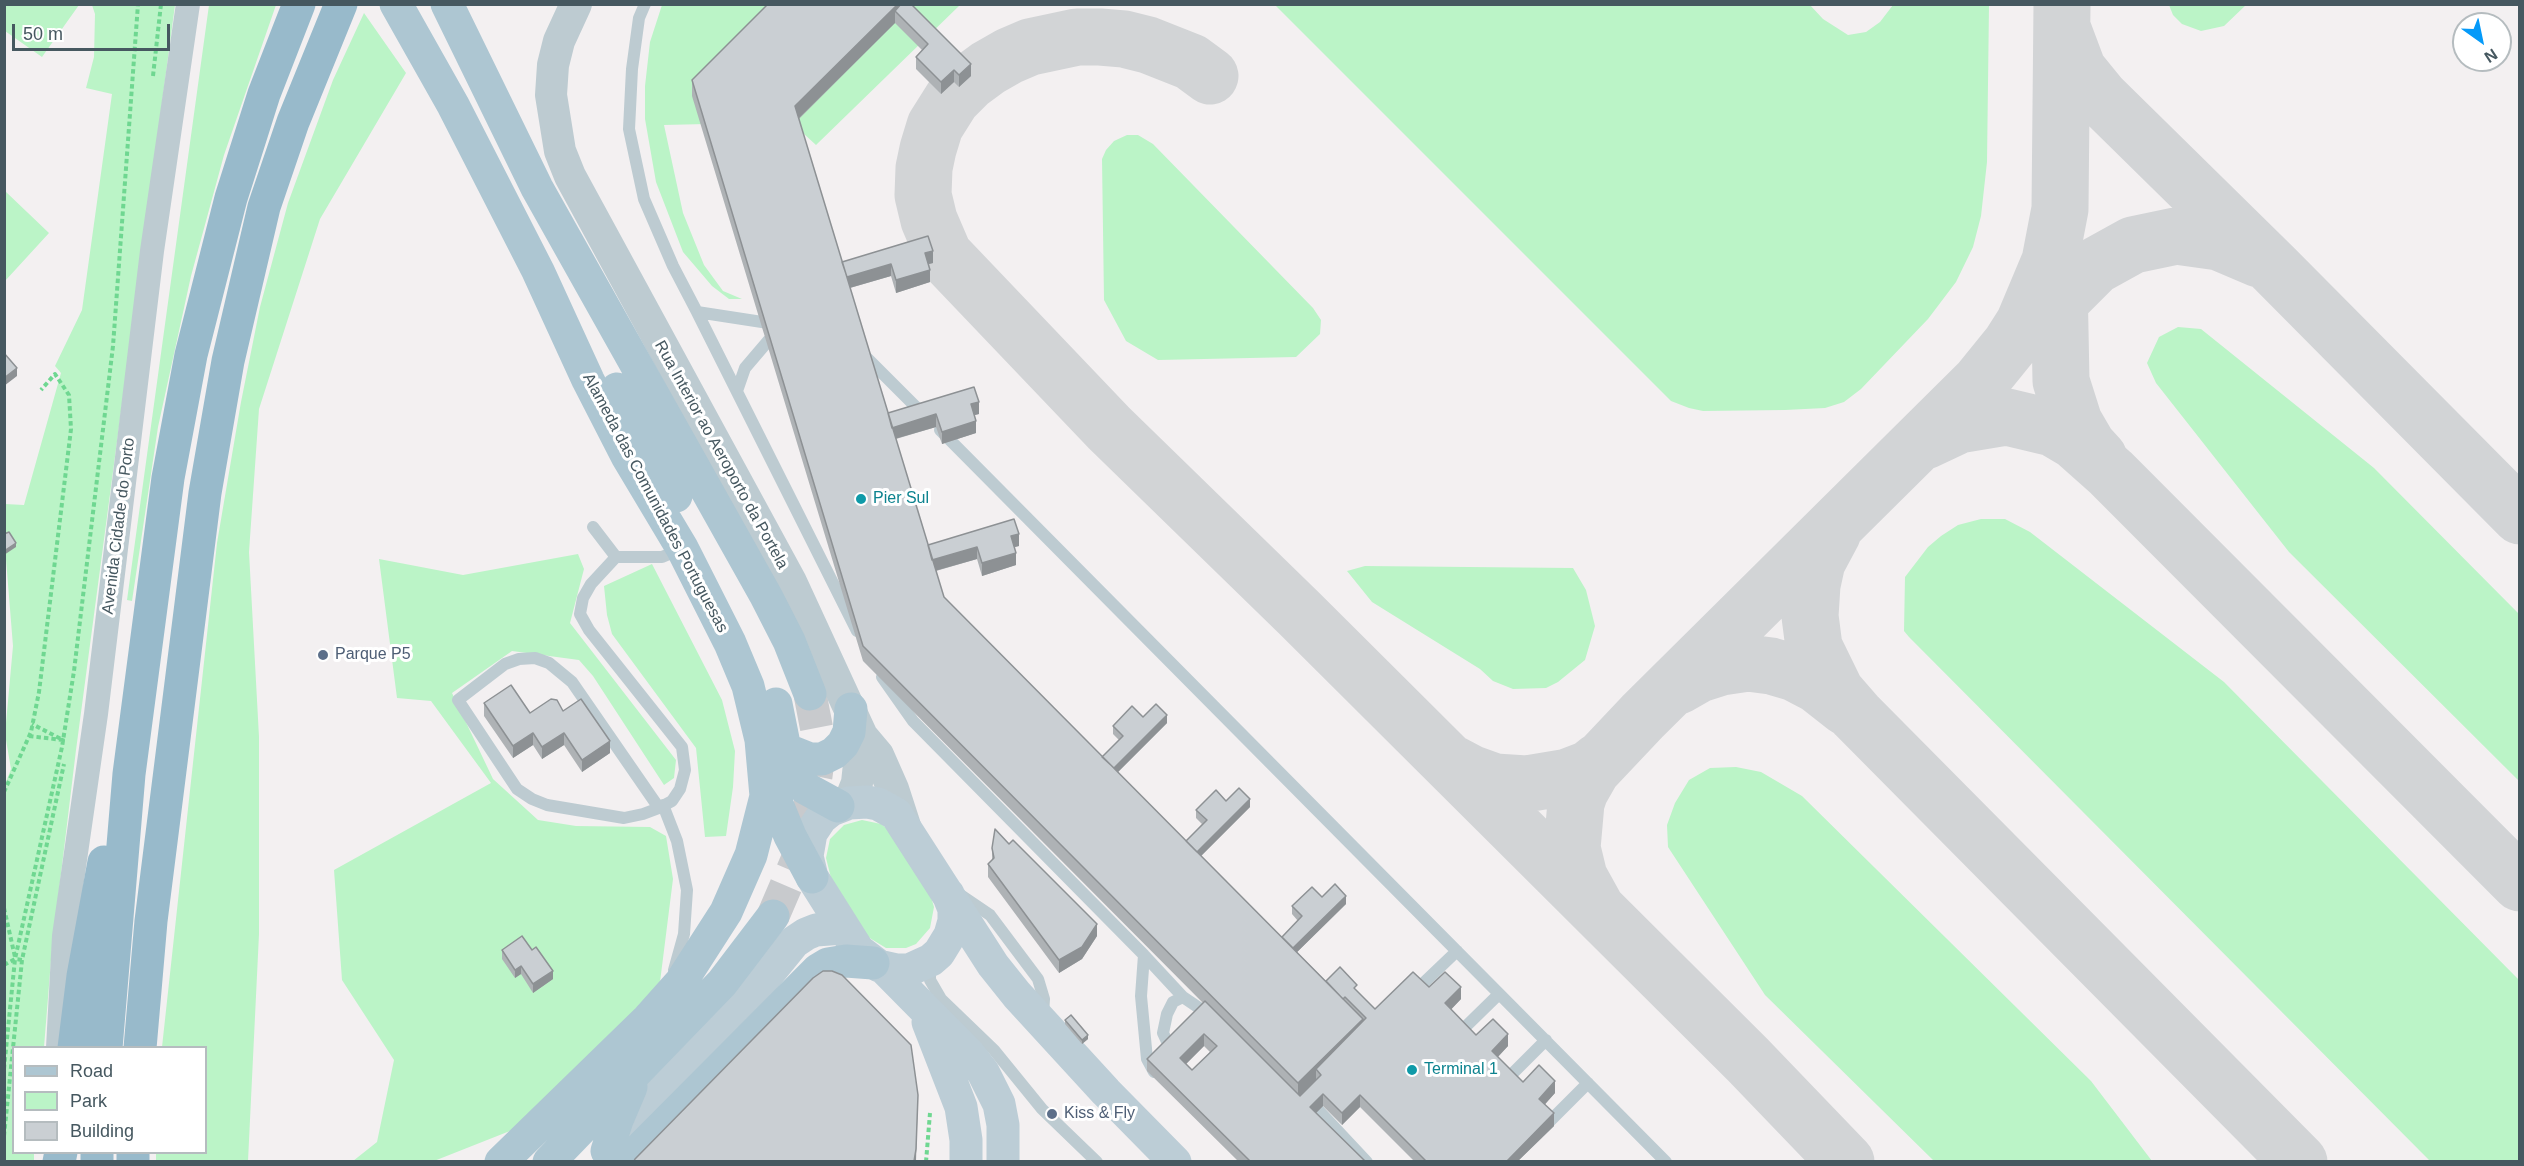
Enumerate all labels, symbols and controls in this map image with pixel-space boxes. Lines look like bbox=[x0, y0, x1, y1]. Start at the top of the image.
scale bar bbox=[15, 12, 172, 50]
north arrow bbox=[2452, 12, 2512, 72]
text: 50 m bbox=[23, 24, 63, 44]
text: N bbox=[2482, 46, 2500, 66]
street label: Rua Interior ao Aeroporto da Portela bbox=[650, 338, 792, 572]
street label: Alameda das Comunidades Portuguesas bbox=[578, 370, 732, 636]
street label: Avenida Cidade do Porto bbox=[99, 437, 139, 615]
place label: Pier Sul bbox=[873, 489, 929, 509]
marker: Pier Sul bbox=[854, 492, 868, 506]
place label: Parque P5 bbox=[335, 645, 411, 665]
marker: Parque P5 bbox=[316, 648, 330, 662]
legend bbox=[12, 1046, 207, 1154]
place label: Terminal 1 bbox=[1424, 1060, 1498, 1080]
text: Road bbox=[70, 1061, 113, 1081]
marker: Terminal 1 bbox=[1405, 1063, 1419, 1077]
text: Park bbox=[70, 1091, 107, 1111]
place label: Kiss & Fly bbox=[1064, 1104, 1135, 1124]
marker: Kiss & Fly bbox=[1045, 1107, 1059, 1121]
text: Building bbox=[70, 1121, 134, 1141]

